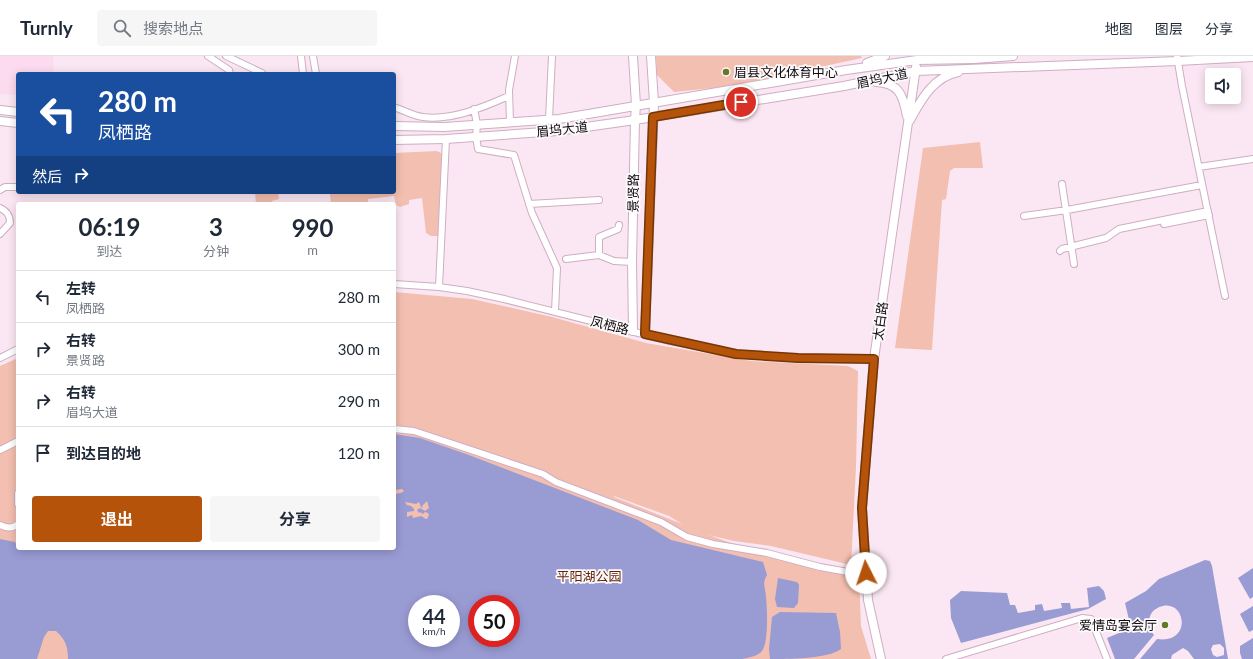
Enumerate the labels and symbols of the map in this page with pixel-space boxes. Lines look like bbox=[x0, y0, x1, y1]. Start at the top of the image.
place label: 眉县文化体育中心 bbox=[734, 64, 838, 80]
street label: 眉坞大道 bbox=[855, 65, 909, 91]
marker: 眉县文化体育中心 bbox=[721, 67, 731, 77]
pin bbox=[724, 85, 758, 119]
street label: 眉坞大道 bbox=[535, 118, 589, 140]
street label: 景贤路 bbox=[625, 173, 641, 213]
street label: 太白路 bbox=[869, 301, 891, 341]
street label: 凤栖路 bbox=[589, 313, 631, 337]
position arrow bbox=[845, 552, 887, 594]
park label: 平阳湖公园 bbox=[556, 568, 622, 584]
speed limit sign: 50 bbox=[468, 595, 520, 647]
place label: 爱情岛宴会厅 bbox=[1079, 617, 1157, 633]
marker: 爱情岛宴会厅 bbox=[1160, 620, 1170, 630]

